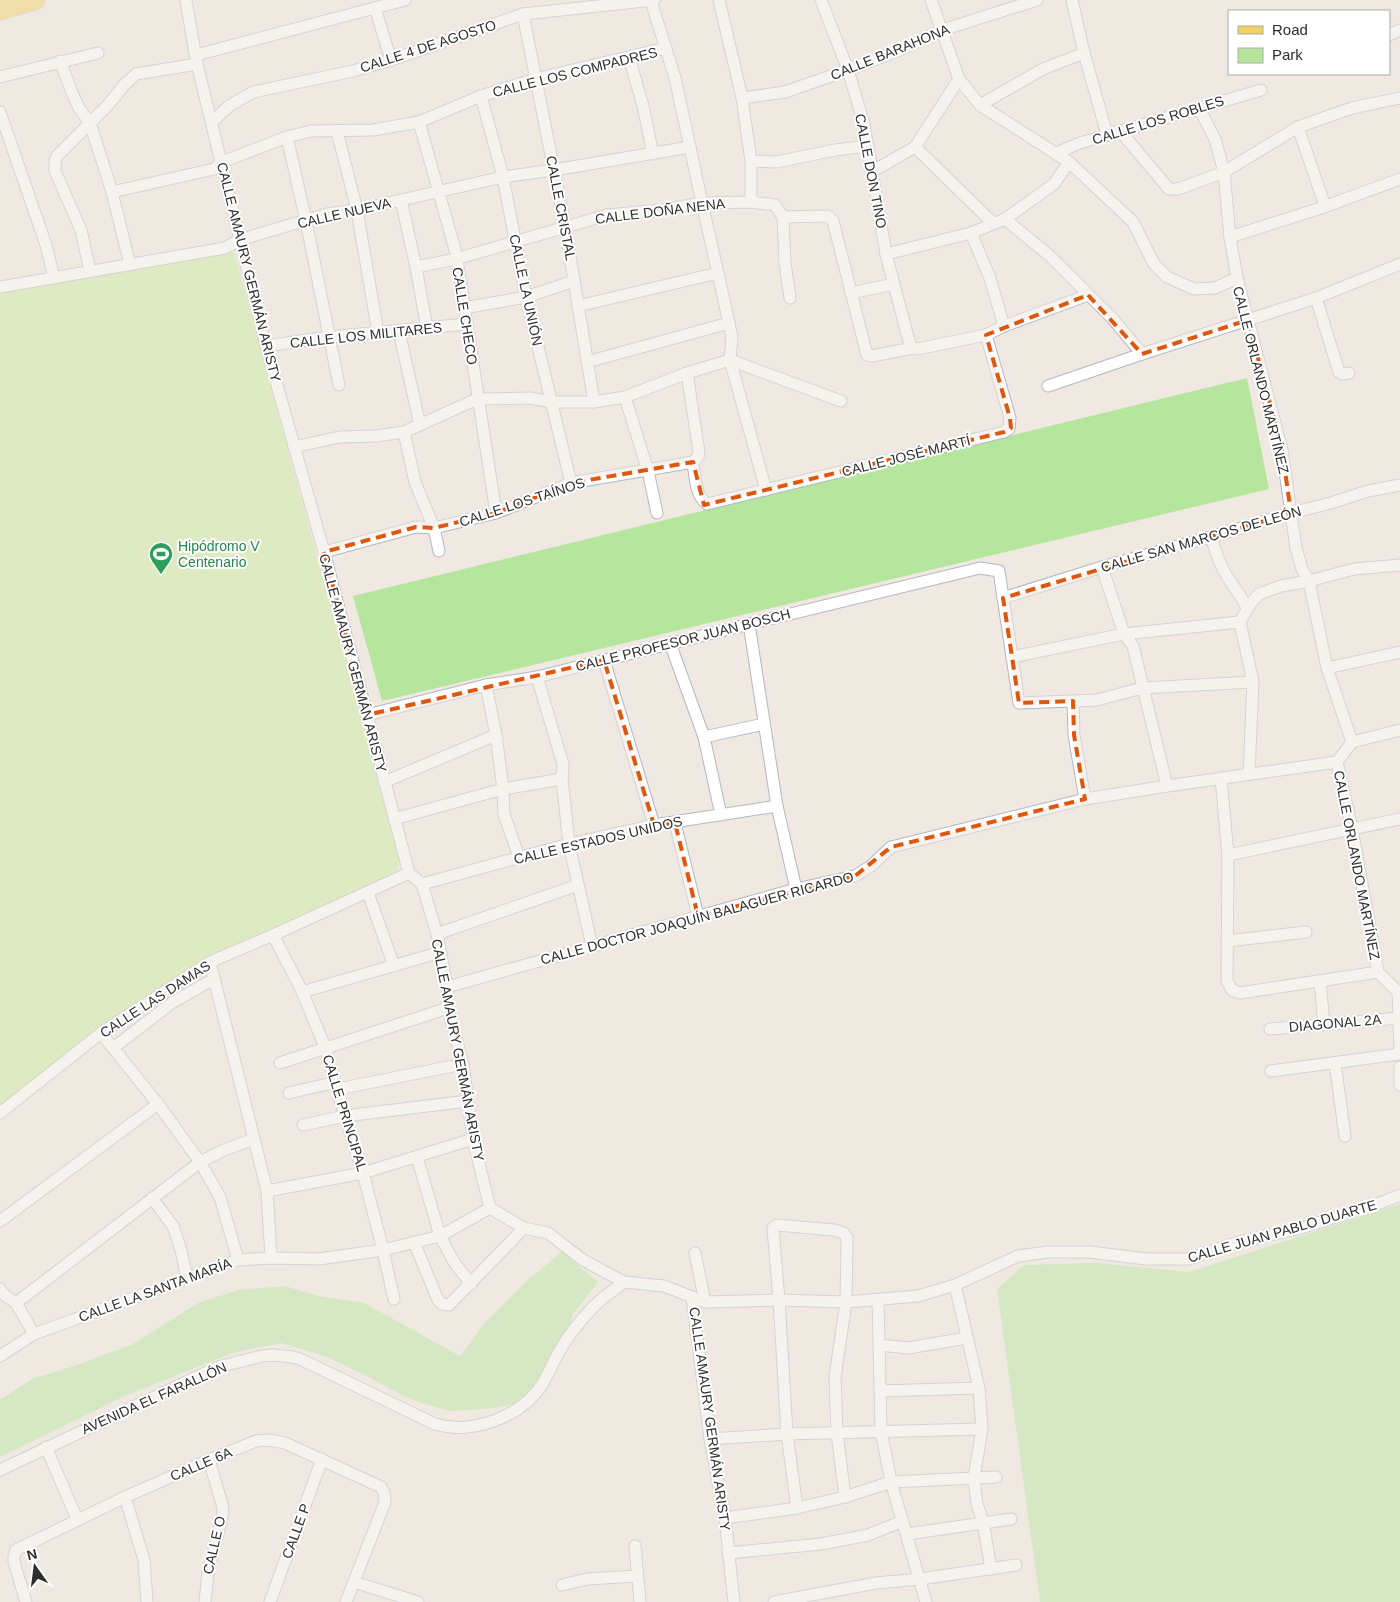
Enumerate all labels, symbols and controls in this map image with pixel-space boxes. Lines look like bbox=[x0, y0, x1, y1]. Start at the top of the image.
legend bbox=[1228, 10, 1390, 75]
street label: CALLE 4 DE AGOSTO bbox=[358, 16, 498, 76]
street label: CALLE BARAHONA bbox=[828, 21, 952, 83]
text: Road bbox=[1272, 21, 1308, 38]
street label: CALLE LOS COMPADRES bbox=[491, 44, 659, 100]
text: Park bbox=[1272, 46, 1303, 63]
street label: CALLE LOS ROBLES bbox=[1090, 92, 1226, 148]
street label: CALLE DON TINO bbox=[852, 112, 890, 230]
street label: CALLE CRISTAL bbox=[543, 154, 579, 262]
street label: CALLE AMAURY GERMÁN ARISTY bbox=[214, 160, 284, 384]
street label: CALLE NUEVA bbox=[296, 194, 393, 232]
street label: CALLE DOÑA NENA bbox=[594, 195, 726, 227]
street label: CALLE LA UNIÓN bbox=[506, 233, 546, 347]
street label: CALLE CHECO bbox=[449, 266, 481, 366]
street label: CALLE ORLANDO MARTÍNEZ bbox=[1230, 285, 1292, 476]
street label: CALLE LOS MILITARES bbox=[289, 319, 443, 351]
street label: CALLE JOSÉ MARTÍ bbox=[840, 432, 972, 480]
street label: CALLE LOS TAÍNOS bbox=[457, 474, 587, 530]
street label: CALLE SAN MARCOS DE LEÓN bbox=[1099, 503, 1303, 575]
place label: Hipódromo V Centenario bbox=[178, 538, 260, 570]
sports icon: Hipódromo V Centenario bbox=[148, 541, 174, 575]
street label: CALLE AMAURY GERMÁN ARISTY bbox=[316, 552, 390, 775]
street label: CALLE PROFESOR JUAN BOSCH bbox=[574, 606, 792, 674]
street label: CALLE ORLANDO MARTÍNEZ bbox=[1331, 769, 1383, 962]
street label: CALLE ESTADOS UNIDOS bbox=[512, 813, 684, 867]
street label: CALLE DOCTOR JOAQUÍN BALAGUER RICARDO bbox=[539, 868, 855, 968]
street label: CALLE AMAURY GERMÁN ARISTY bbox=[429, 938, 488, 1163]
street label: CALLE LAS DAMAS bbox=[97, 957, 213, 1041]
street label: DIAGONAL 2A bbox=[1288, 1011, 1383, 1035]
street label: CALLE PRINCIPAL bbox=[320, 1053, 370, 1173]
street label: CALLE JUAN PABLO DUARTE bbox=[1186, 1196, 1378, 1266]
street label: CALLE LA SANTA MARÍA bbox=[76, 1255, 234, 1325]
street label: CALLE AMAURY GERMÁN ARISTY bbox=[686, 1306, 734, 1533]
street label: AVENIDA EL FARALLÓN bbox=[79, 1359, 229, 1437]
street label: CALLE 6A bbox=[168, 1444, 235, 1484]
street label: CALLE P bbox=[279, 1501, 313, 1561]
street label: CALLE O bbox=[200, 1514, 228, 1576]
north arrow bbox=[10, 1542, 60, 1592]
text: N bbox=[25, 1545, 39, 1563]

